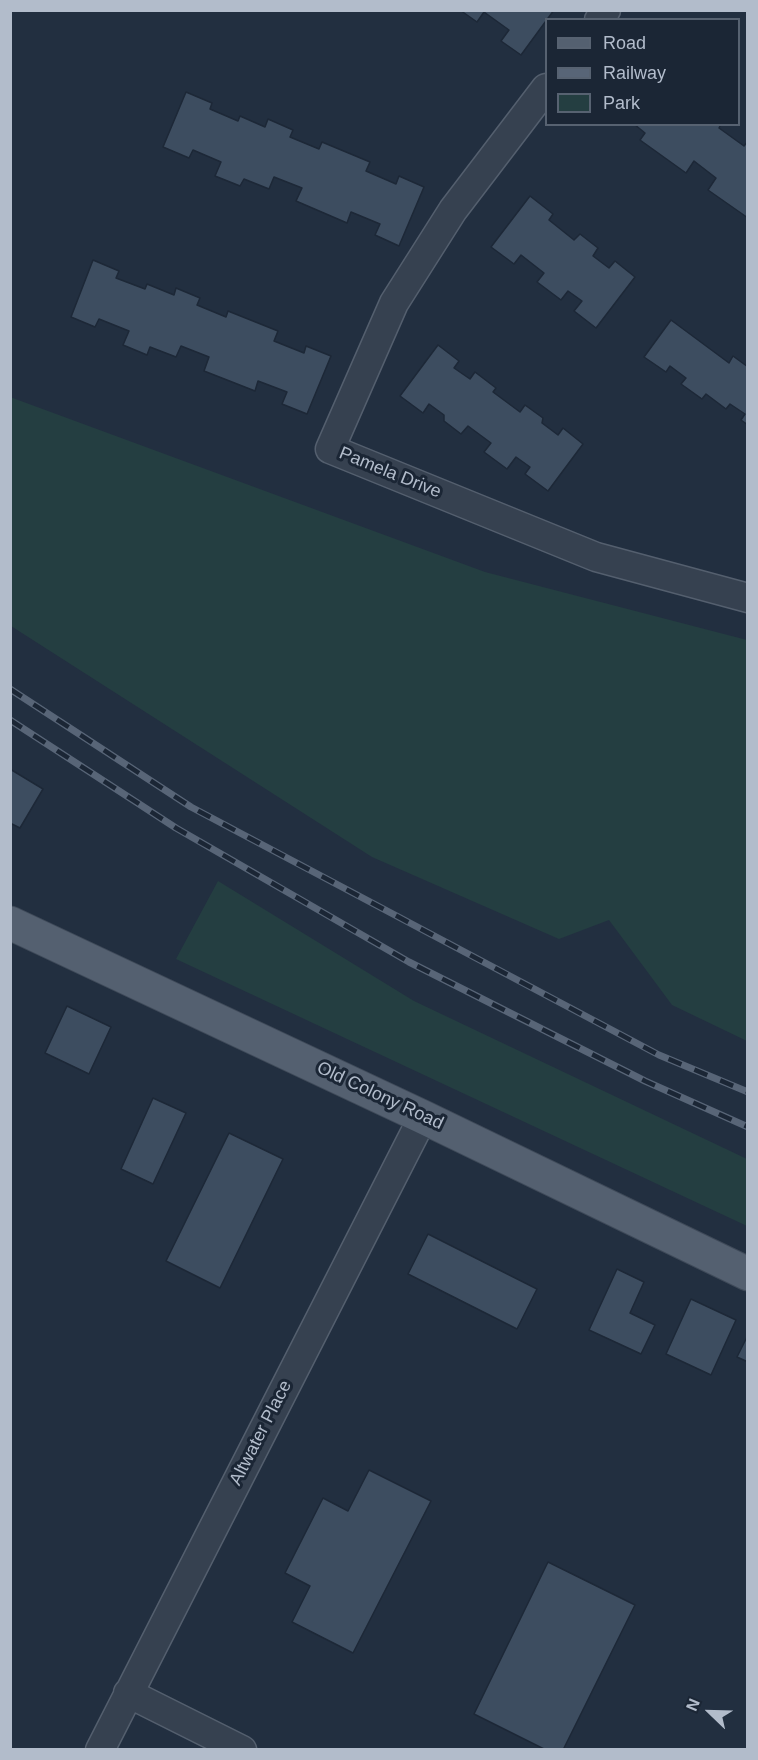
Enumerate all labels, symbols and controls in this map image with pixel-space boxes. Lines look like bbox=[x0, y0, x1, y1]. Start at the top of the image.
legend bbox=[545, 18, 740, 126]
text: Road bbox=[603, 33, 646, 53]
text: Railway bbox=[603, 63, 666, 83]
text: Park bbox=[603, 93, 640, 113]
street label: Pamela Drive bbox=[336, 443, 444, 503]
street label: Old Colony Road bbox=[313, 1057, 447, 1135]
street label: Altwater Place bbox=[225, 1377, 297, 1489]
north arrow bbox=[680, 1682, 740, 1742]
text: N bbox=[683, 1696, 703, 1713]

